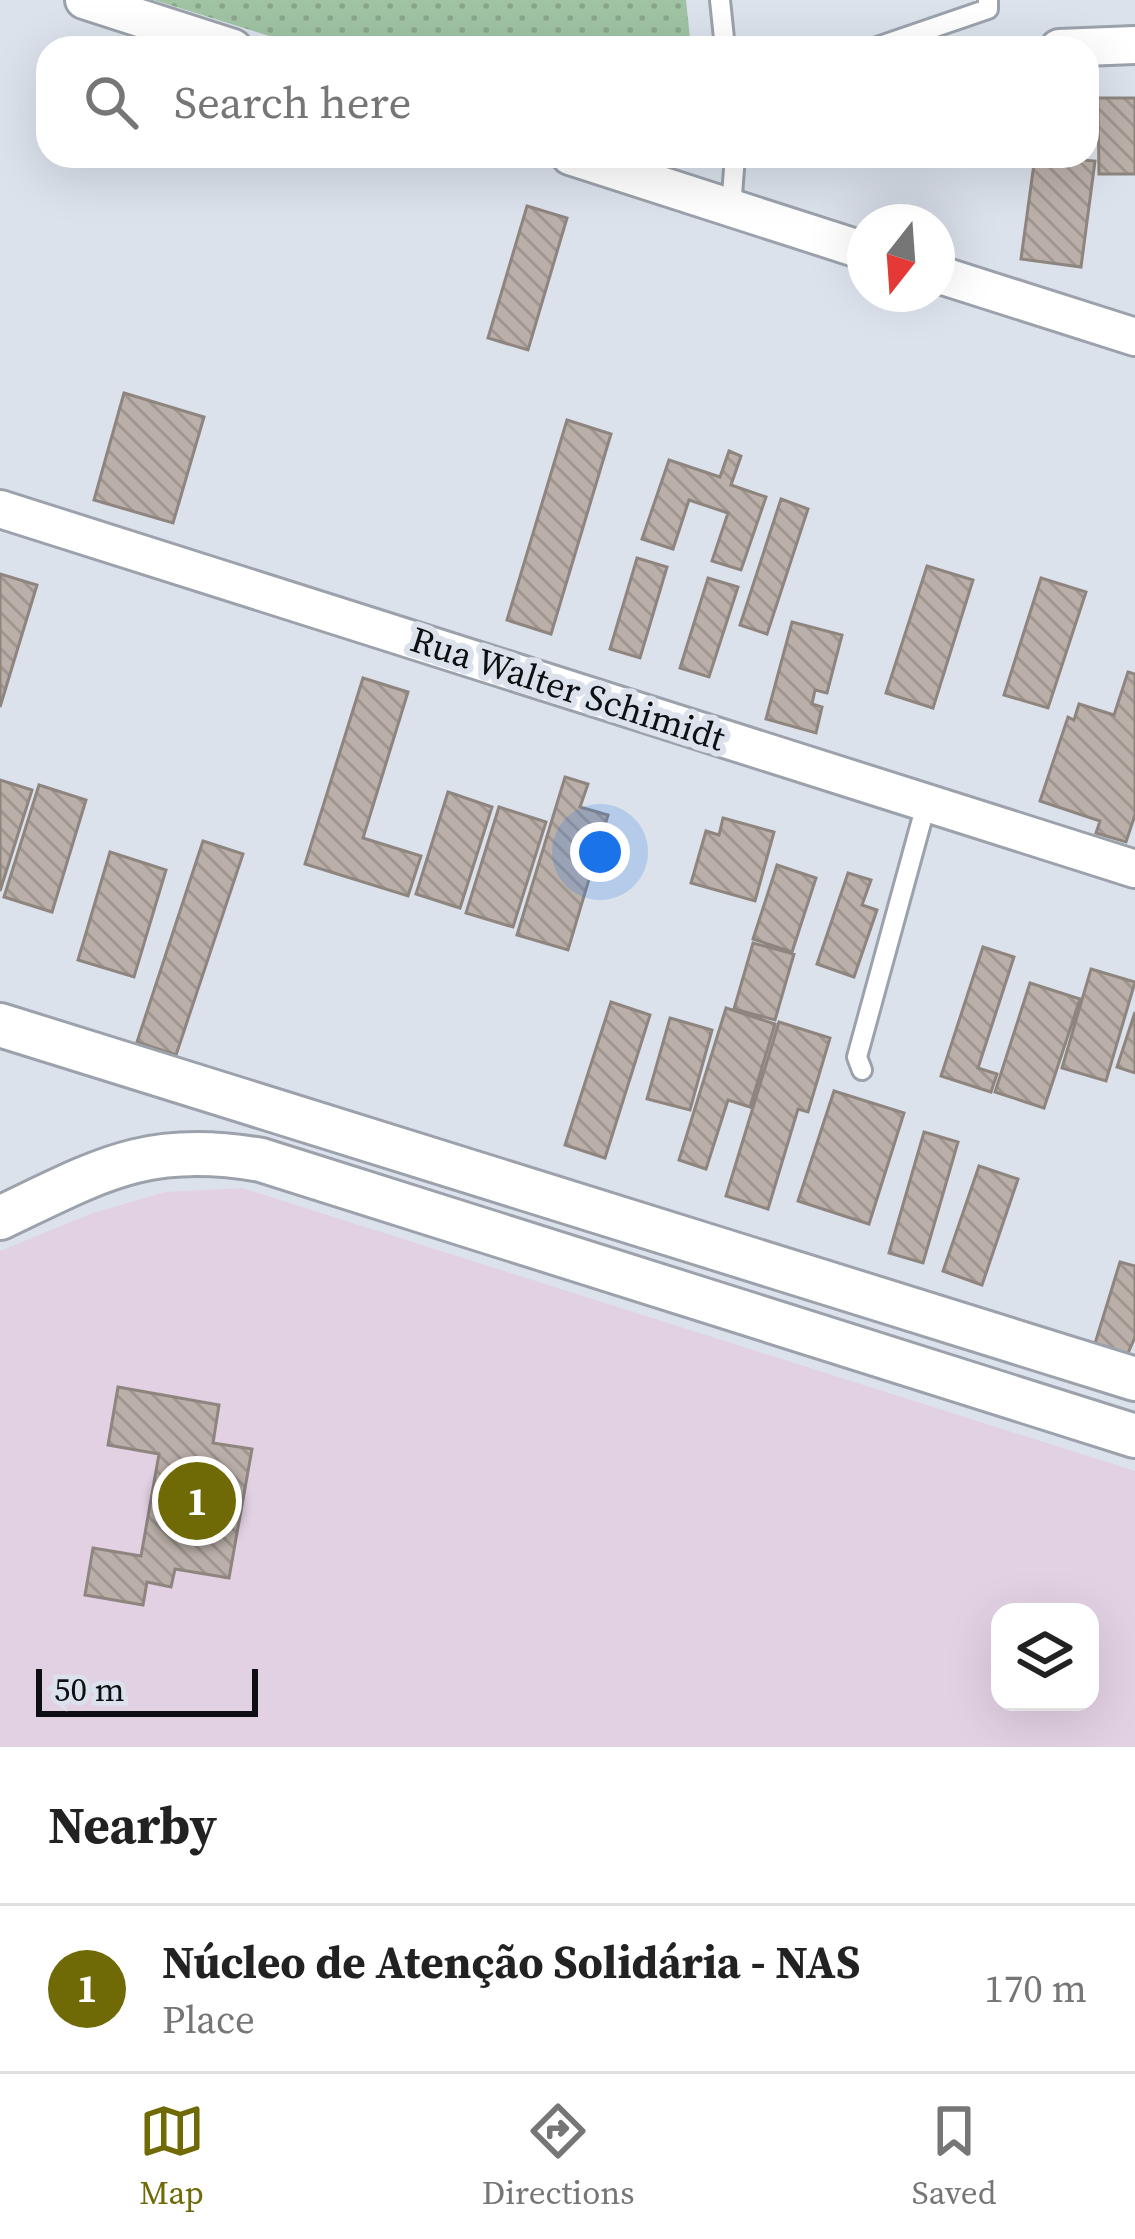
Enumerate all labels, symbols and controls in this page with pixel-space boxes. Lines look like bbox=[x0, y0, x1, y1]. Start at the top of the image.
search box bbox=[36, 36, 1099, 168]
icon: search bbox=[78, 69, 144, 135]
text: Search here bbox=[174, 71, 411, 133]
north arrow bbox=[847, 204, 955, 312]
street label: Rua Walter Schimidt bbox=[404, 615, 732, 763]
your location bbox=[570, 822, 630, 882]
pin: 1 bbox=[158, 1456, 236, 1546]
map controls bbox=[991, 1603, 1099, 1711]
button: layers bbox=[991, 1603, 1099, 1711]
scale bar bbox=[36, 1663, 258, 1716]
text: 50 m bbox=[54, 1667, 124, 1712]
text: Nearby bbox=[48, 1790, 217, 1860]
text: Núcleo de Atenção Solidária - NAS bbox=[162, 1931, 860, 1993]
text: 1 bbox=[76, 1962, 98, 2015]
text: 170 m bbox=[984, 1962, 1087, 2015]
text: Place bbox=[162, 1993, 255, 2046]
tab: Map bbox=[139, 2098, 205, 2215]
tab: Directions bbox=[482, 2098, 635, 2215]
tab: Saved bbox=[912, 2098, 996, 2215]

